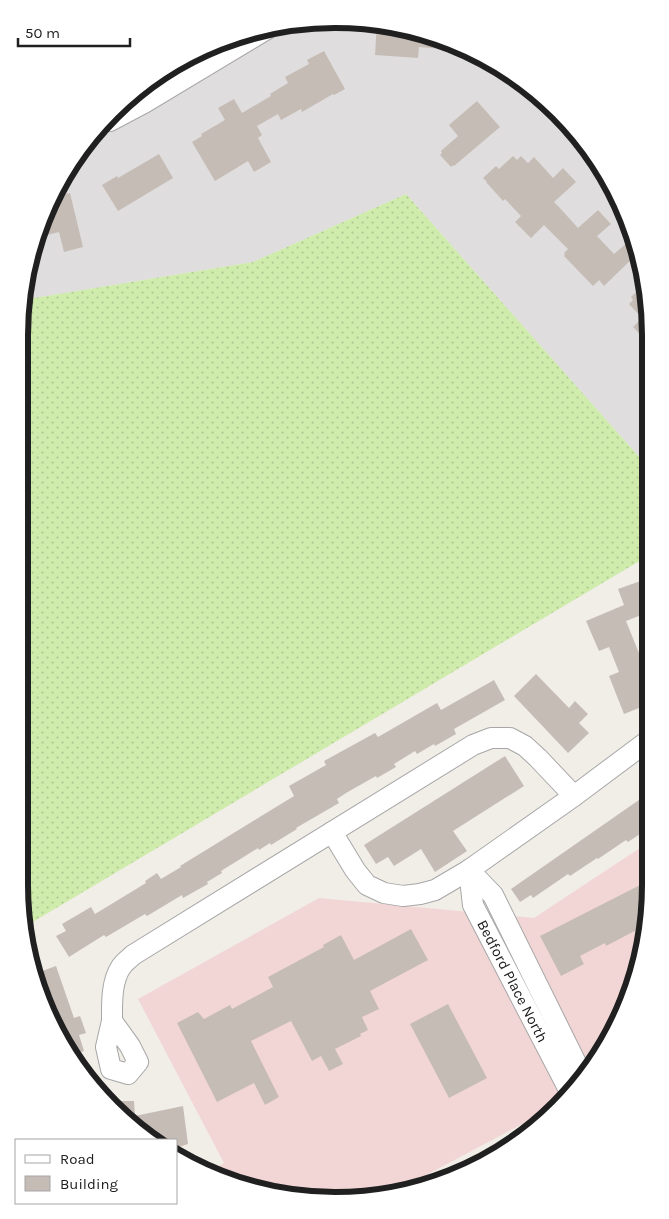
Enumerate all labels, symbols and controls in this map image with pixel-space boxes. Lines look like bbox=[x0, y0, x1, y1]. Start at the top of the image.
scale bar bbox=[18, 15, 130, 47]
text: 50 m bbox=[25, 24, 60, 42]
street label: Bedford Place North bbox=[473, 917, 552, 1045]
legend bbox=[15, 1139, 178, 1204]
text: Road bbox=[60, 1150, 95, 1168]
text: Building bbox=[60, 1175, 118, 1193]

